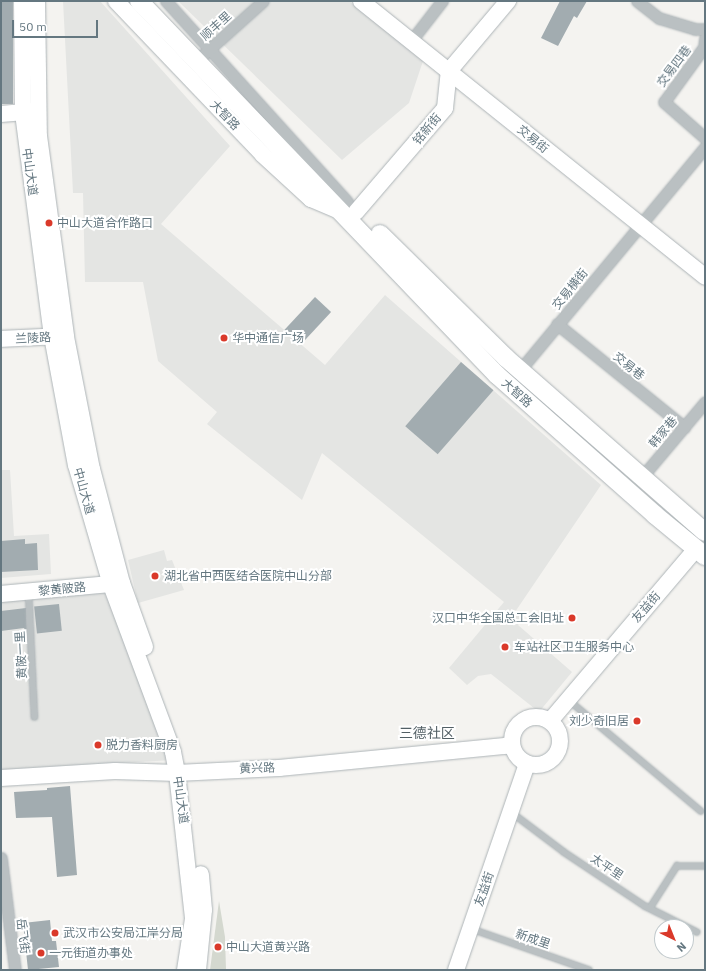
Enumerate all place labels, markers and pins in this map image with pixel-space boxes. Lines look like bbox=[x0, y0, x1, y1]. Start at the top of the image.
place label: 中山大道合作路口 bbox=[57, 216, 153, 230]
marker: 中山大道合作路口 bbox=[44, 218, 54, 228]
place label: 华中通信广场 bbox=[232, 331, 304, 345]
marker: 华中通信广场 bbox=[219, 333, 229, 343]
place label: 湖北省中西医结合医院中山分部 bbox=[164, 569, 332, 583]
marker: 湖北省中西医结合医院中山分部 bbox=[149, 570, 161, 582]
place label: 汉口中华全国总工会旧址 bbox=[432, 611, 564, 625]
marker: 汉口中华全国总工会旧址 bbox=[567, 613, 577, 623]
place label: 车站社区卫生服务中心 bbox=[514, 640, 634, 654]
marker: 车站社区卫生服务中心 bbox=[499, 641, 511, 653]
place label: 刘少奇旧居 bbox=[569, 714, 629, 728]
marker: 刘少奇旧居 bbox=[632, 716, 642, 726]
place label: 脱力香料厨房 bbox=[106, 738, 178, 752]
marker: 脱力香料厨房 bbox=[93, 740, 103, 750]
place label: 武汉市公安局江岸分局 bbox=[63, 926, 183, 940]
marker: 武汉市公安局江岸分局 bbox=[50, 928, 60, 938]
place label: 中山大道黄兴路 bbox=[226, 940, 310, 954]
marker: 中山大道黄兴路 bbox=[213, 942, 223, 952]
place label: 一元街道办事处 bbox=[49, 946, 133, 960]
marker: 一元街道办事处 bbox=[36, 948, 46, 958]

